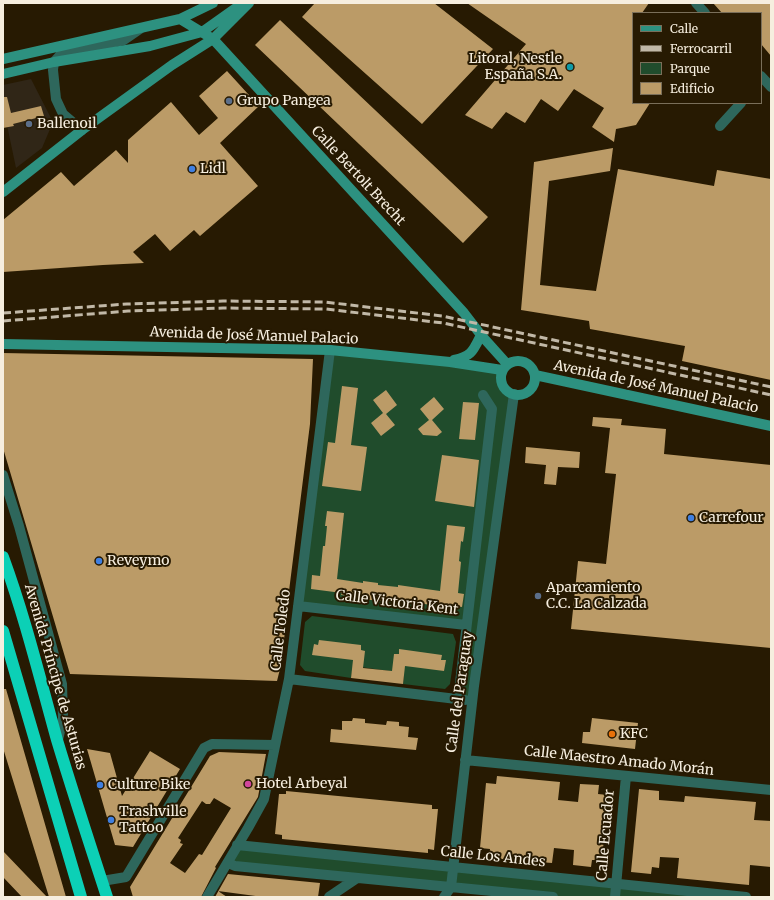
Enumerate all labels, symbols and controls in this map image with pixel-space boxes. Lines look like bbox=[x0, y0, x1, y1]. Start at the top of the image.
legend bbox=[632, 12, 762, 104]
text: Calle bbox=[670, 21, 698, 36]
text: Ferrocarril bbox=[670, 41, 732, 56]
place label: Litoral, Nestle España S.A. bbox=[469, 51, 562, 84]
text: Parque bbox=[670, 61, 710, 76]
marker: Litoral, Nestle España S.A. bbox=[565, 62, 575, 72]
text: Edificio bbox=[670, 81, 714, 96]
place label: Grupo Pangea bbox=[237, 93, 331, 109]
marker: Grupo Pangea bbox=[224, 96, 234, 106]
place label: Ballenoil bbox=[37, 116, 97, 132]
marker: Ballenoil bbox=[24, 119, 34, 129]
street label: Calle Bertolt Brecht bbox=[308, 123, 408, 229]
place label: Lidl bbox=[200, 161, 226, 177]
marker: Lidl bbox=[187, 164, 197, 174]
street label: Avenida de José Manuel Palacio bbox=[149, 324, 359, 348]
street label: Avenida de José Manuel Palacio bbox=[552, 357, 760, 417]
place label: Carrefour bbox=[699, 510, 764, 526]
marker: Carrefour bbox=[686, 513, 696, 523]
place label: Reveymo bbox=[107, 553, 169, 569]
marker: Reveymo bbox=[94, 556, 104, 566]
place label: Aparcamiento C.C. La Calzada bbox=[546, 580, 647, 612]
street label: Avenida Príncipe de Asturias bbox=[20, 582, 90, 772]
street label: Calle Victoria Kent bbox=[335, 587, 459, 619]
street label: Calle Toledo bbox=[268, 588, 294, 672]
marker: Aparcamiento C.C. La Calzada bbox=[533, 591, 543, 601]
street label: Calle del Paraguay bbox=[443, 630, 477, 754]
place label: KFC bbox=[620, 726, 648, 742]
marker: KFC bbox=[607, 729, 617, 739]
street label: Calle Maestro Amado Morán bbox=[523, 743, 715, 779]
place label: Hotel Arbeyal bbox=[256, 776, 347, 792]
place label: Culture Bike bbox=[108, 777, 190, 793]
marker: Hotel Arbeyal bbox=[243, 779, 253, 789]
marker: Culture Bike bbox=[95, 780, 105, 790]
street label: Calle Ecuador bbox=[594, 789, 618, 881]
place label: Trashville Tattoo bbox=[119, 804, 186, 836]
marker: Trashville Tattoo bbox=[106, 815, 116, 825]
street label: Calle Los Andes bbox=[440, 843, 546, 871]

